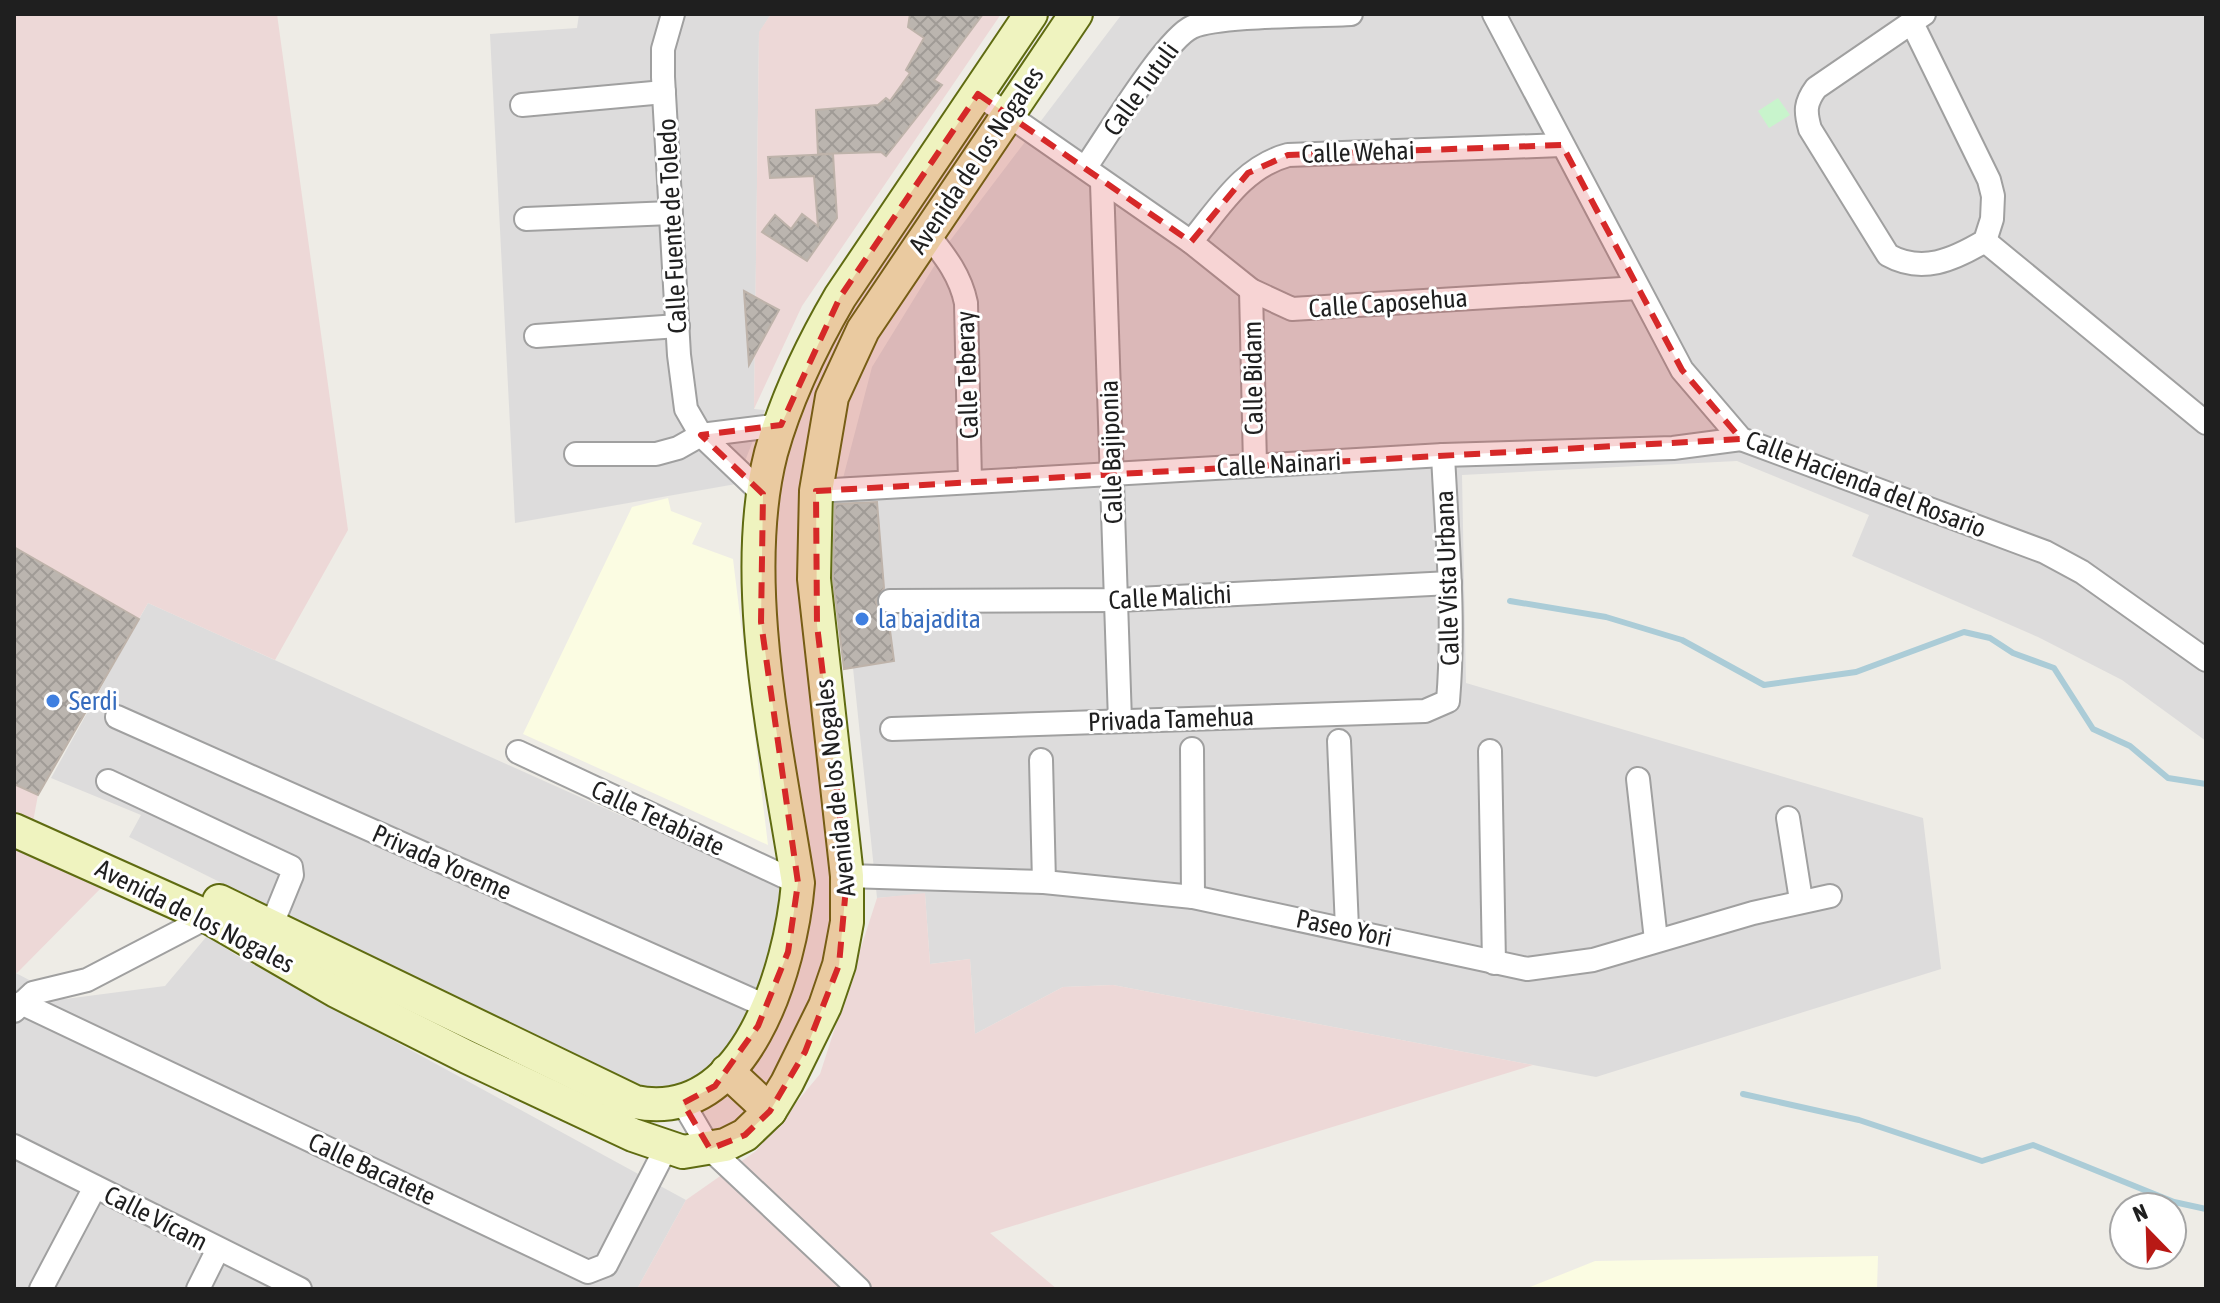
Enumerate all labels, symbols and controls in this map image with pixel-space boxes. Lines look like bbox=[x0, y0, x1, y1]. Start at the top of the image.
street label: Calle Tutuli bbox=[1097, 36, 1185, 142]
street label: Avenida de los Nogales bbox=[902, 61, 1050, 259]
street label: Calle Fuente de Toledo bbox=[651, 118, 693, 334]
street label: Calle Wehai bbox=[1301, 135, 1415, 169]
street label: Calle Caposehua bbox=[1308, 282, 1468, 324]
street label: Calle Teberay bbox=[950, 310, 984, 440]
street label: Calle Bidam bbox=[1237, 321, 1269, 435]
street label: Calle Bajiponia bbox=[1093, 379, 1129, 525]
street label: Calle Hacienda del Rosario bbox=[1742, 424, 1990, 544]
street label: Calle Nainari bbox=[1216, 446, 1342, 482]
street label: Calle Vista Urbana bbox=[1429, 490, 1465, 666]
street label: Calle Malichi bbox=[1108, 579, 1232, 615]
place label: la bajadita bbox=[878, 604, 981, 634]
marker: la bajadita bbox=[853, 610, 871, 628]
street label: Avenida de los Nogales bbox=[809, 678, 861, 898]
place label: Serdi bbox=[69, 686, 118, 716]
marker: Serdi bbox=[44, 692, 62, 710]
street label: Privada Tamehua bbox=[1087, 701, 1255, 737]
street label: Calle Tetabiate bbox=[587, 774, 729, 862]
street label: Privada Yoreme bbox=[368, 818, 516, 906]
street label: Avenida de los Nogales bbox=[91, 853, 299, 979]
street label: Paseo Yori bbox=[1294, 903, 1394, 953]
street label: Calle Bacatete bbox=[304, 1126, 440, 1212]
street label: Calle Vícam bbox=[99, 1179, 213, 1257]
north arrow bbox=[2108, 1191, 2188, 1271]
text: N bbox=[2129, 1198, 2151, 1227]

